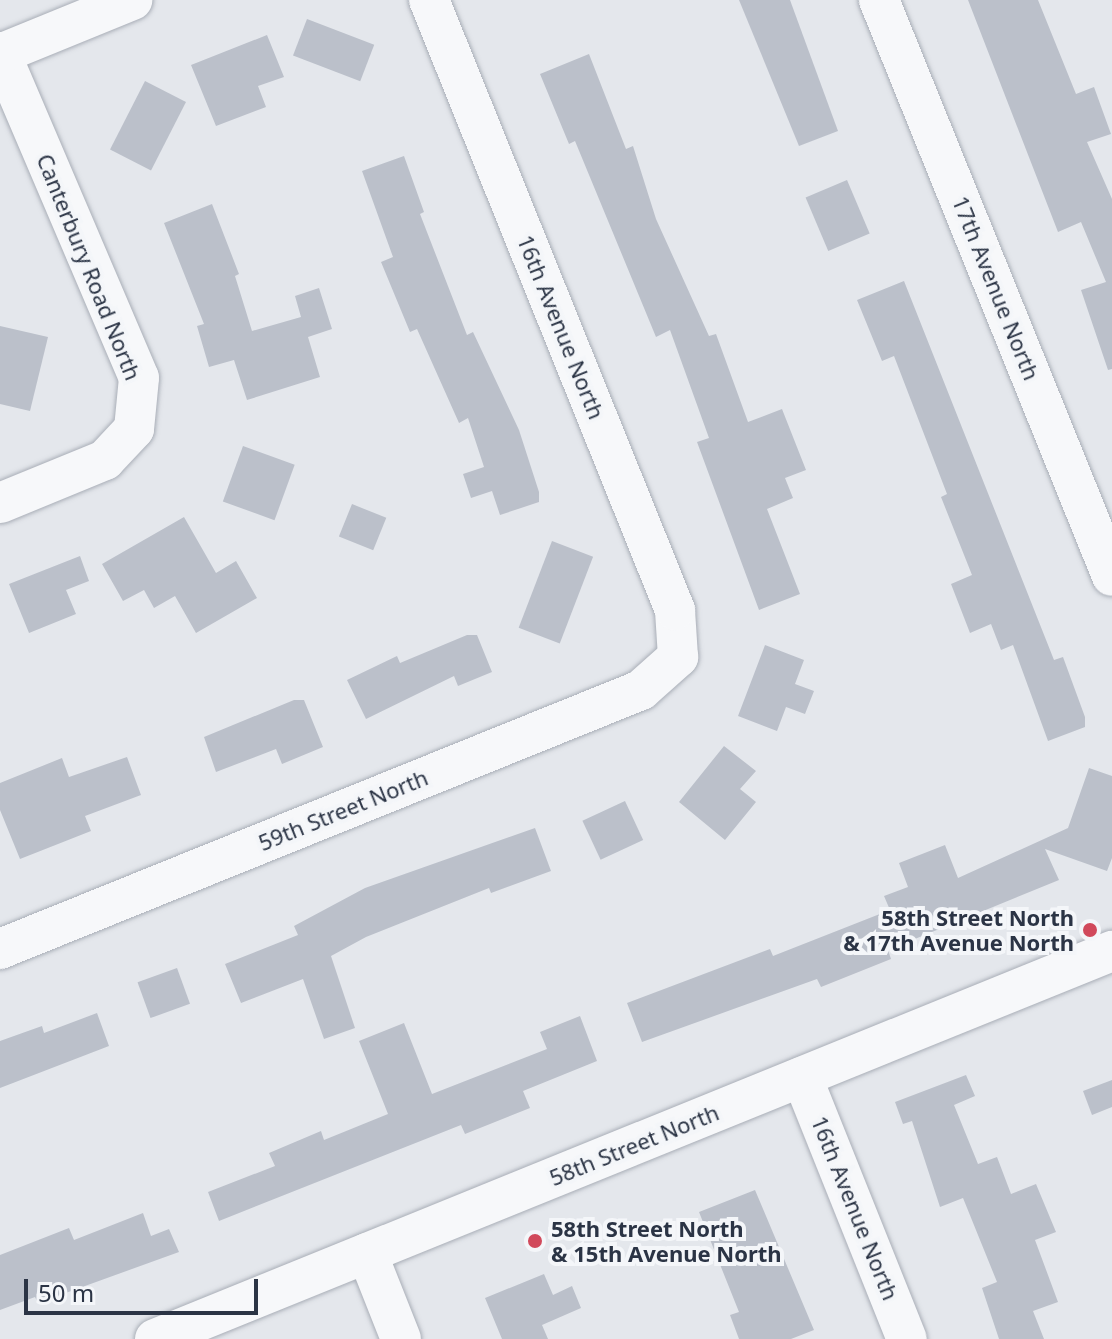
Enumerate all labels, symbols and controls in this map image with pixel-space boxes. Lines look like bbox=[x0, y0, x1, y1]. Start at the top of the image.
street label: Canterbury Road North bbox=[31, 150, 147, 384]
street label: 17th Avenue North bbox=[947, 192, 1045, 384]
street label: 16th Avenue North bbox=[512, 231, 610, 423]
street label: 59th Street North bbox=[255, 764, 431, 856]
place label: 58th Street North & 17th Avenue North bbox=[843, 904, 1074, 956]
marker: 58th Street North & 17th Avenue North bbox=[1081, 921, 1099, 939]
street label: 58th Street North bbox=[546, 1099, 722, 1191]
street label: 16th Avenue North bbox=[806, 1112, 904, 1304]
place label: 58th Street North & 15th Avenue North bbox=[551, 1215, 782, 1266]
marker: 58th Street North & 15th Avenue North bbox=[526, 1232, 544, 1250]
scale bar bbox=[28, 1263, 262, 1313]
text: 50 m bbox=[38, 1276, 94, 1309]

